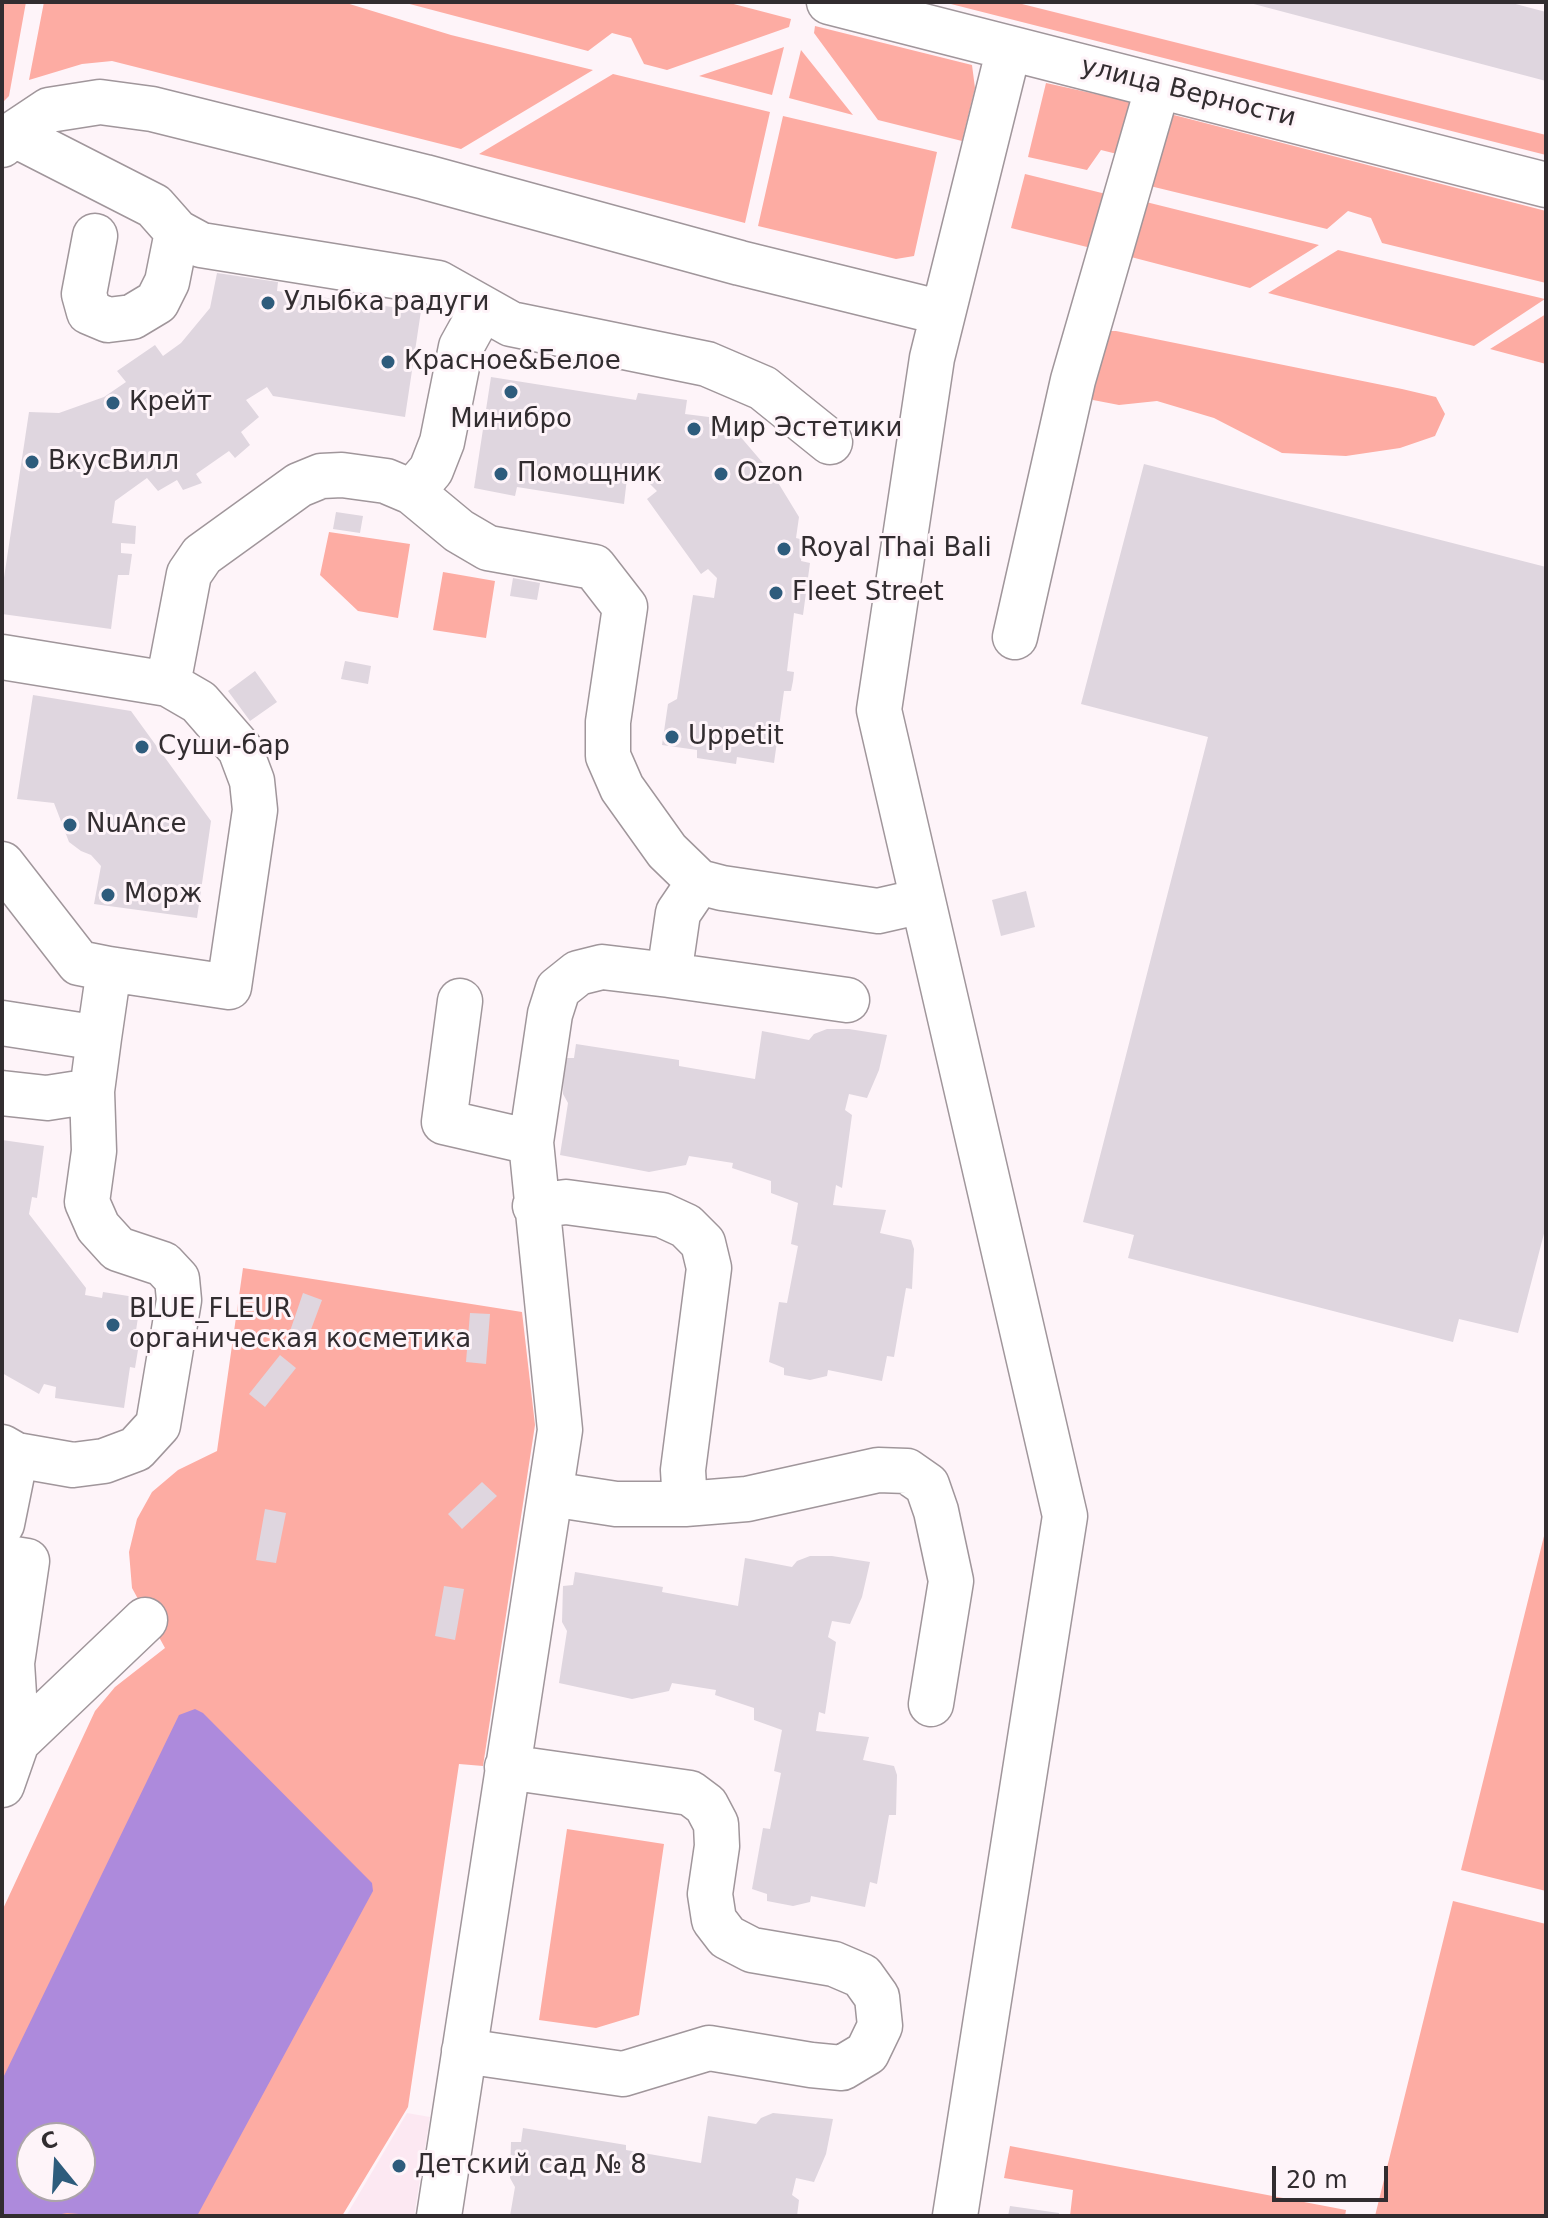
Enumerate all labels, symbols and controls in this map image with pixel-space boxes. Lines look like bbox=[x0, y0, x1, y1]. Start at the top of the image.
street label: улица Верности bbox=[1077, 51, 1299, 135]
place label: Улыбка радуги bbox=[284, 287, 489, 319]
marker: Улыбка радуги bbox=[259, 294, 277, 312]
place label: Красное&Белое bbox=[404, 346, 621, 378]
marker: Красное&Белое bbox=[379, 353, 397, 371]
marker: Минибро bbox=[502, 383, 520, 401]
place label: Крейт bbox=[129, 387, 212, 419]
marker: Крейт bbox=[104, 394, 122, 412]
place label: Минибро bbox=[450, 404, 572, 436]
place label: Мир Эстетики bbox=[710, 413, 902, 445]
marker: Мир Эстетики bbox=[685, 420, 703, 438]
place label: ВкусВилл bbox=[48, 446, 179, 478]
marker: ВкусВилл bbox=[23, 453, 41, 471]
place label: Помощник bbox=[517, 458, 662, 490]
place label: Ozon bbox=[737, 458, 803, 490]
marker: Помощник bbox=[492, 465, 510, 483]
marker: Ozon bbox=[712, 465, 730, 483]
place label: Royal Thai Bali bbox=[800, 533, 992, 565]
marker: Royal Thai Bali bbox=[775, 540, 793, 558]
place label: Fleet Street bbox=[792, 577, 944, 609]
marker: Fleet Street bbox=[767, 584, 785, 602]
place label: Uppetit bbox=[688, 721, 784, 753]
marker: Uppetit bbox=[663, 728, 681, 746]
place label: Суши-бар bbox=[158, 731, 290, 763]
marker: Суши-бар bbox=[133, 738, 151, 756]
place label: NuAnce bbox=[86, 809, 186, 841]
marker: NuAnce bbox=[61, 816, 79, 834]
place label: Морж bbox=[124, 879, 202, 911]
marker: Морж bbox=[99, 886, 117, 904]
place label: BLUE_FLEUR органическая косметика bbox=[129, 1294, 471, 1356]
marker: BLUE_FLEUR органическая косметика bbox=[104, 1316, 122, 1334]
north arrow bbox=[16, 2122, 96, 2202]
text: С bbox=[38, 2126, 61, 2155]
place label: Детский сад № 8 bbox=[415, 2150, 647, 2182]
scale bar bbox=[1276, 2150, 1392, 2200]
marker: Детский сад № 8 bbox=[390, 2157, 408, 2175]
text: 20 m bbox=[1286, 2166, 1348, 2194]

